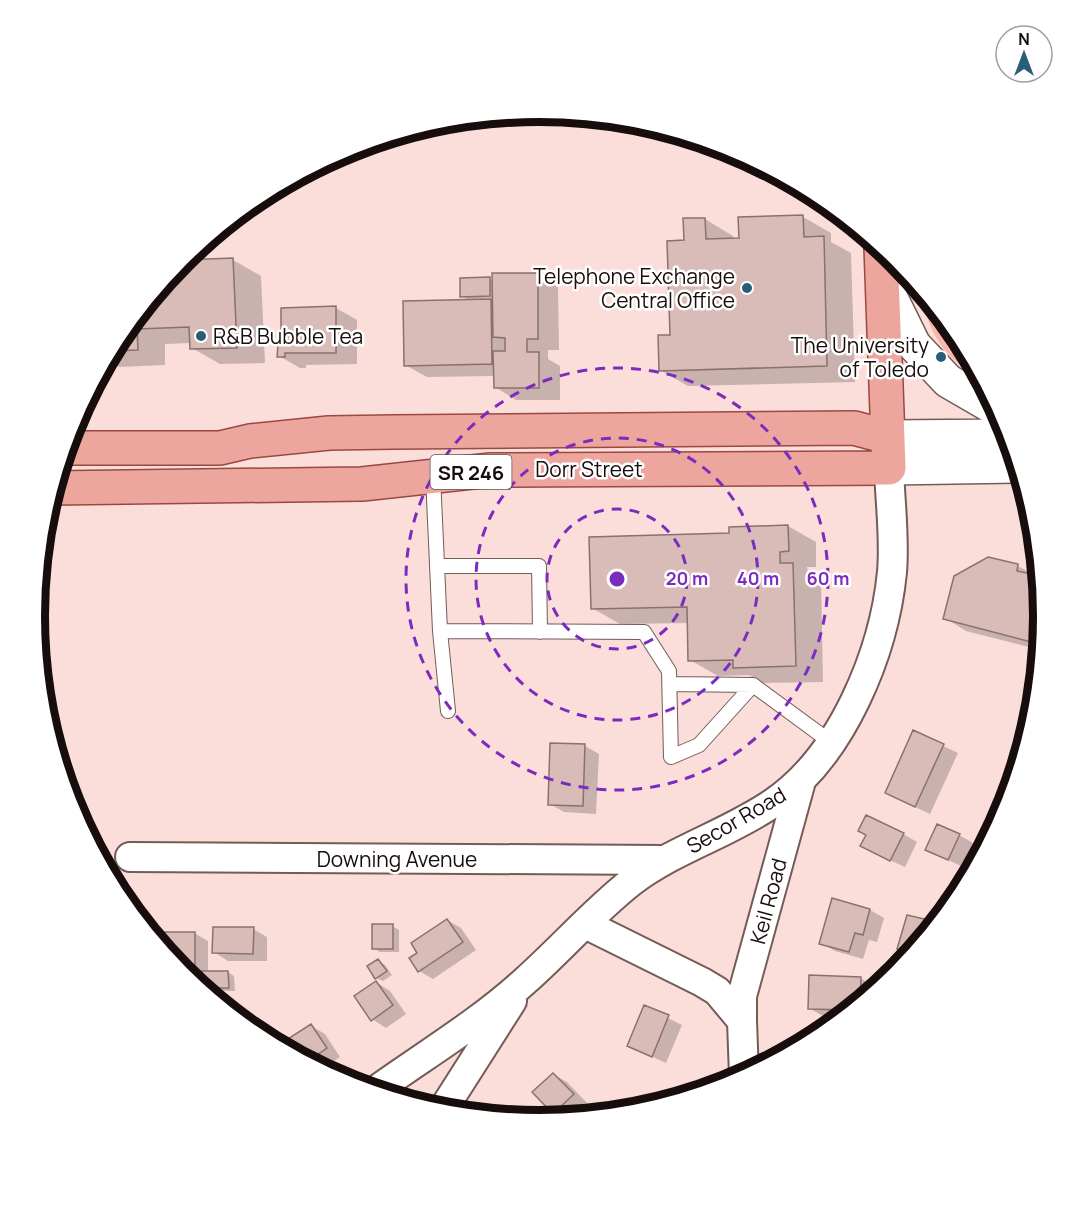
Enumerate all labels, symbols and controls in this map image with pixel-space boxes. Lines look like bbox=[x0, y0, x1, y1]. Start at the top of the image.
north arrow bbox=[994, 24, 1054, 84]
text: N bbox=[1018, 28, 1030, 50]
place label: Telephone Exchange Central Office bbox=[533, 262, 735, 314]
marker: Telephone Exchange Central Office bbox=[740, 281, 754, 295]
place label: R&B Bubble Tea bbox=[213, 322, 363, 350]
marker: R&B Bubble Tea bbox=[194, 329, 208, 343]
place label: The University of Toledo bbox=[791, 331, 929, 383]
marker: The University of Toledo bbox=[934, 350, 948, 364]
road number: SR 246 bbox=[430, 455, 512, 489]
street label: Dorr Street bbox=[535, 455, 643, 483]
text: 20 m bbox=[666, 566, 708, 590]
text: 40 m bbox=[737, 566, 779, 590]
text: 60 m bbox=[807, 566, 849, 590]
centre of rings bbox=[607, 569, 627, 589]
street label: Secor Road bbox=[681, 780, 791, 860]
street label: Downing Avenue bbox=[317, 845, 477, 873]
street label: Keil Road bbox=[743, 855, 793, 947]

